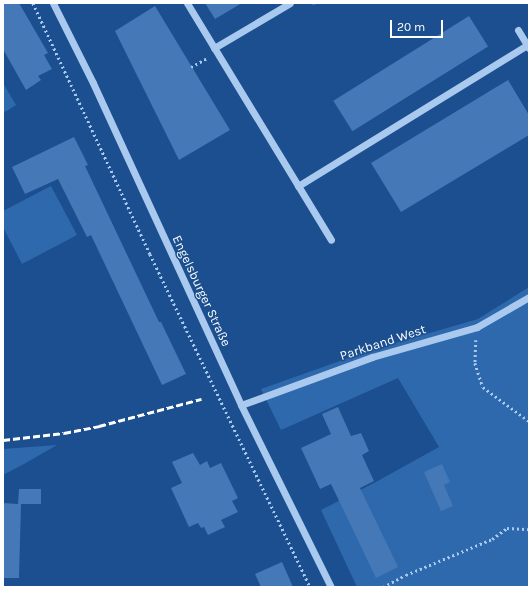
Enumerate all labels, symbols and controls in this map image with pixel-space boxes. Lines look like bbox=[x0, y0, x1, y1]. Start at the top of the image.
scale bar bbox=[392, 12, 445, 38]
text: 20 m bbox=[397, 20, 425, 34]
street label: Engelsburger Straße bbox=[168, 233, 234, 349]
street label: Parkband West bbox=[338, 322, 428, 364]

